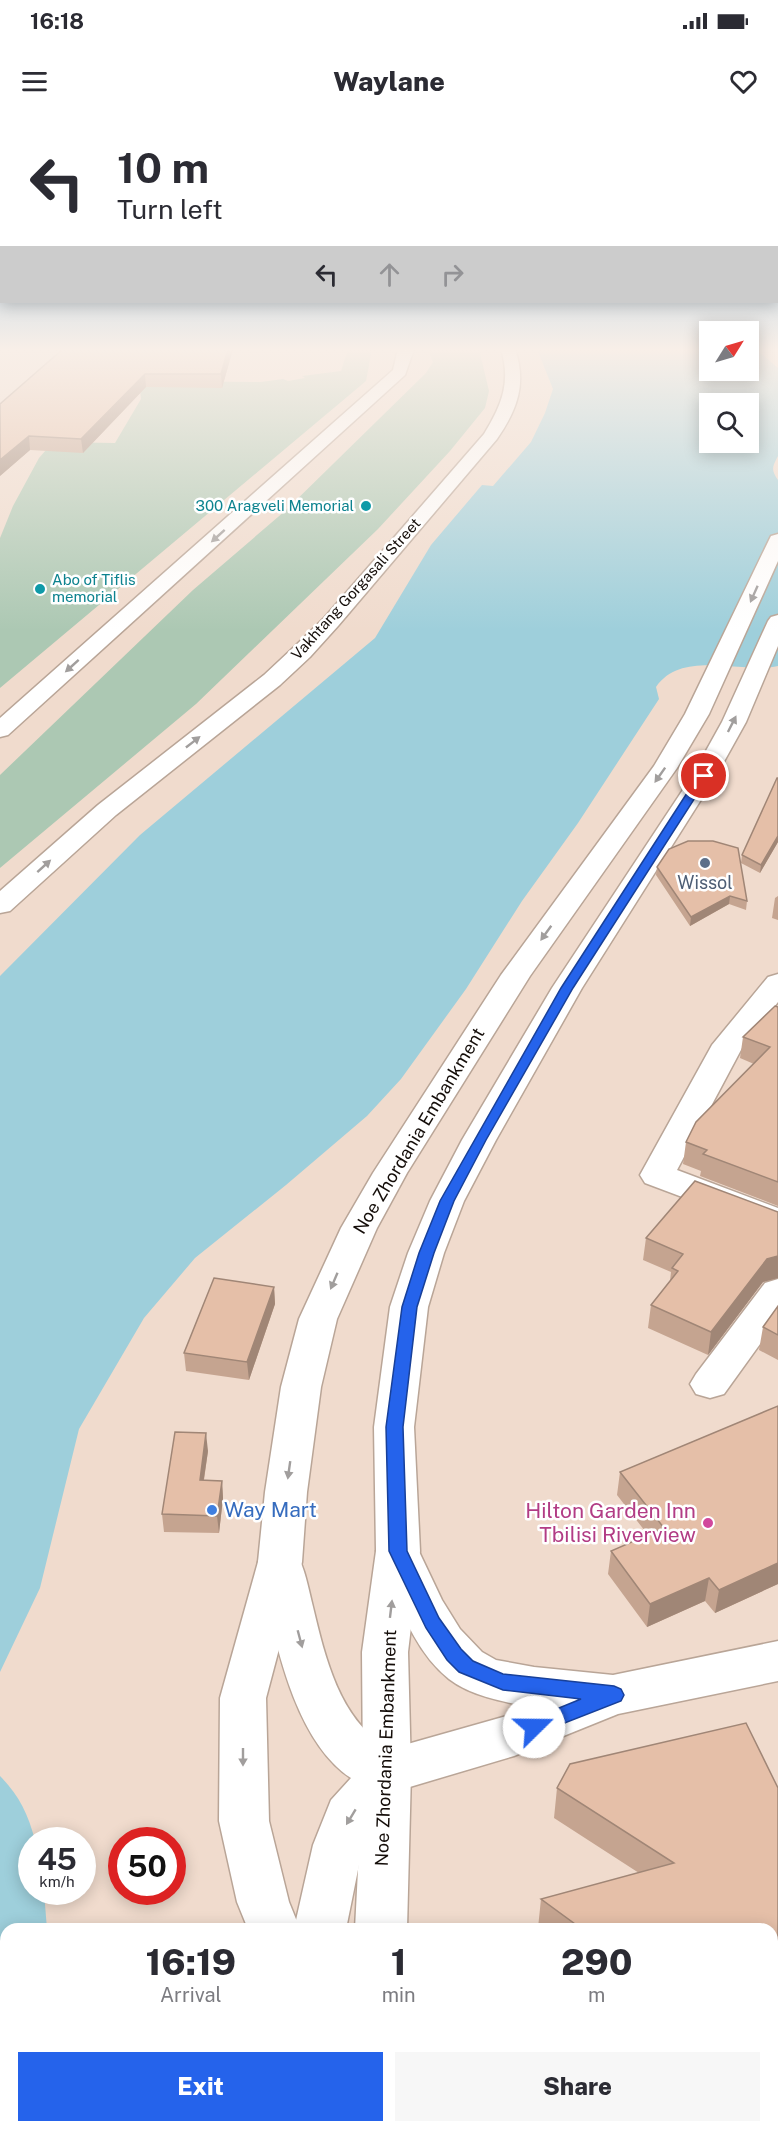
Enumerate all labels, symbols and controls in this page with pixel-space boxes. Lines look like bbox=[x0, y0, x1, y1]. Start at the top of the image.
text: 16:18 bbox=[30, 8, 84, 34]
icon: menu bbox=[18, 65, 51, 98]
text: Waylane bbox=[333, 65, 445, 97]
icon: heart bbox=[727, 65, 760, 98]
text: 10 m bbox=[117, 143, 209, 192]
icon: left bbox=[18, 144, 96, 222]
text: Turn left bbox=[117, 193, 223, 225]
icon: left bbox=[310, 258, 343, 291]
icon: ahead bbox=[373, 258, 406, 291]
icon: right bbox=[436, 258, 469, 291]
north arrow bbox=[699, 321, 759, 381]
map controls bbox=[699, 321, 759, 453]
button: search bbox=[699, 393, 759, 453]
place label: 300 Aragveli Memorial bbox=[196, 497, 354, 514]
marker: 300 Aragveli Memorial bbox=[359, 499, 373, 513]
street label: Vakhtang Gorgasali Street bbox=[288, 514, 424, 663]
one-way arrow bbox=[211, 529, 226, 542]
place label: Abo of Tiflis memorial bbox=[52, 571, 136, 605]
marker: Abo of Tiflis memorial bbox=[33, 582, 47, 596]
one-way arrow bbox=[749, 585, 758, 602]
one-way arrow bbox=[65, 659, 80, 673]
one-way arrow bbox=[727, 715, 737, 732]
one-way arrow bbox=[186, 736, 201, 748]
pin bbox=[678, 750, 729, 801]
icon: arrive bbox=[687, 759, 720, 792]
one-way arrow bbox=[654, 766, 666, 782]
marker: Wissol bbox=[698, 856, 712, 870]
one-way arrow bbox=[36, 859, 51, 873]
place label: Wissol bbox=[677, 872, 733, 893]
one-way arrow bbox=[540, 925, 552, 941]
street label: Noe Zhordania Embankment bbox=[349, 1024, 489, 1238]
one-way arrow bbox=[329, 1272, 339, 1290]
one-way arrow bbox=[285, 1460, 294, 1479]
place label: Way Mart bbox=[224, 1497, 317, 1522]
place label: Hilton Garden Inn Tbilisi Riverview bbox=[525, 1498, 696, 1547]
marker: Way Mart bbox=[205, 1503, 219, 1517]
marker: Hilton Garden Inn Tbilisi Riverview bbox=[701, 1516, 715, 1530]
one-way arrow bbox=[386, 1599, 396, 1618]
street label: Noe Zhordania Embankment bbox=[371, 1629, 400, 1867]
one-way arrow bbox=[295, 1630, 305, 1649]
position arrow bbox=[502, 1695, 566, 1759]
one-way arrow bbox=[238, 1747, 248, 1766]
one-way arrow bbox=[345, 1809, 356, 1825]
speed limit sign: 50 bbox=[108, 1827, 186, 1905]
text: 45 bbox=[37, 1841, 77, 1877]
text: km/h bbox=[39, 1873, 75, 1890]
text: 16:19 bbox=[145, 1941, 236, 1983]
text: 1 bbox=[391, 1941, 406, 1983]
text: 290 bbox=[561, 1941, 633, 1983]
text: Arrival bbox=[160, 1983, 222, 2007]
text: min bbox=[382, 1983, 416, 2007]
text: m bbox=[588, 1983, 605, 2007]
button: Exit bbox=[18, 2052, 383, 2121]
button: Share bbox=[395, 2052, 760, 2121]

